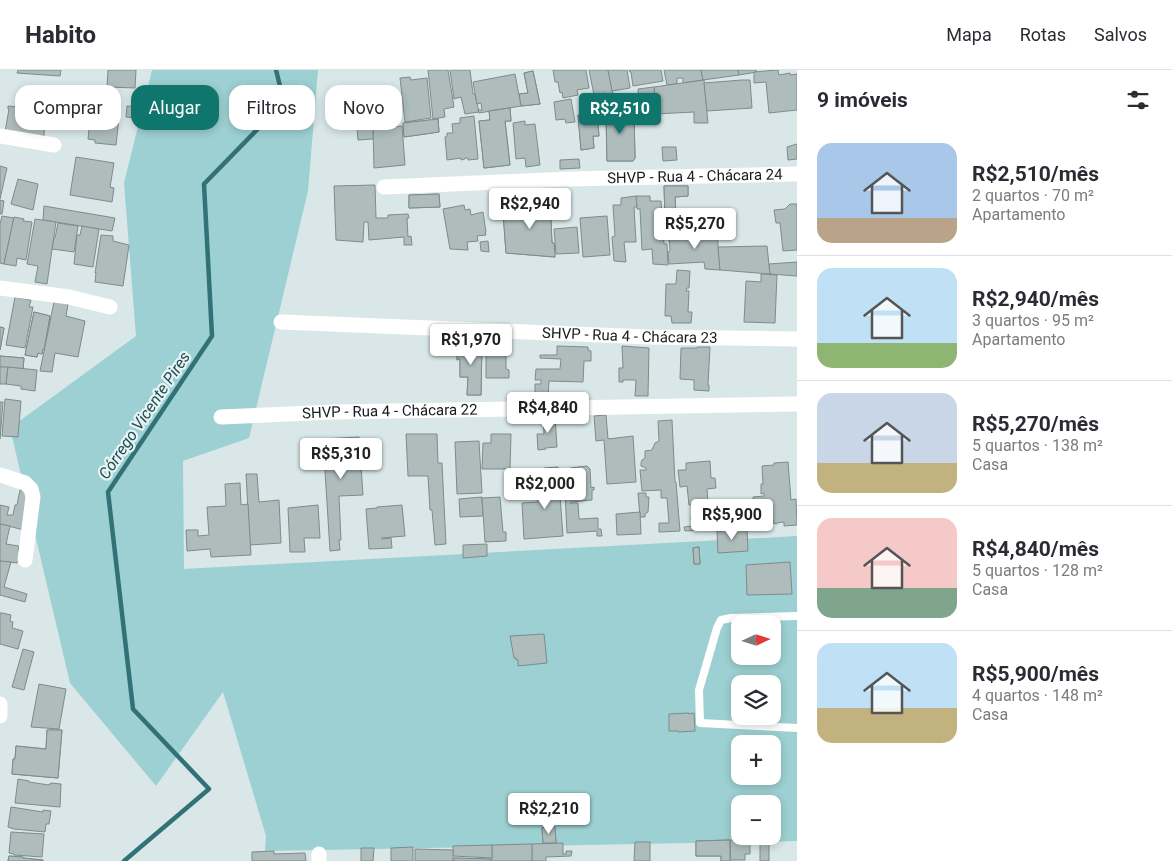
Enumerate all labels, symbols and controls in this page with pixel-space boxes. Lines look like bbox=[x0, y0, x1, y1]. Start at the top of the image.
text: Habito bbox=[25, 21, 96, 49]
text: Mapa bbox=[946, 24, 992, 45]
text: Rotas bbox=[1020, 24, 1066, 45]
text: Salvos bbox=[1094, 24, 1147, 45]
chip: Comprar bbox=[15, 85, 121, 130]
chip: Alugar bbox=[131, 85, 219, 130]
chip: Filtros bbox=[229, 85, 315, 130]
chip: Novo bbox=[325, 85, 402, 130]
icon: filters bbox=[1124, 86, 1152, 114]
text: 9 imóveis bbox=[817, 88, 908, 112]
pin: R$2,510 bbox=[574, 92, 666, 135]
text: R$2,510 bbox=[590, 99, 650, 118]
text: R$2,510/mês bbox=[972, 162, 1099, 186]
icon: home bbox=[857, 163, 917, 223]
street label: SHVP - Rua 4 - Chácara 24 bbox=[607, 165, 783, 187]
text: 2 quartos · 70 m² bbox=[972, 186, 1094, 205]
pin: R$2,940 bbox=[484, 188, 576, 230]
text: R$2,940 bbox=[500, 194, 560, 213]
text: Apartamento bbox=[972, 205, 1065, 224]
pin: R$5,270 bbox=[649, 208, 741, 250]
text: R$5,270 bbox=[665, 214, 725, 233]
text: R$2,940/mês bbox=[972, 287, 1099, 311]
icon: home bbox=[857, 288, 917, 348]
text: 3 quartos · 95 m² bbox=[972, 311, 1094, 330]
pin: R$1,970 bbox=[425, 324, 517, 366]
street label: SHVP - Rua 4 - Chácara 23 bbox=[542, 324, 718, 347]
text: R$1,970 bbox=[441, 330, 501, 349]
text: Apartamento bbox=[972, 330, 1065, 349]
water label: Córrego Vicente Pires bbox=[95, 348, 194, 483]
pin: R$4,840 bbox=[502, 392, 594, 434]
text: R$4,840 bbox=[518, 398, 578, 417]
street label: SHVP - Rua 4 - Chácara 22 bbox=[302, 401, 478, 422]
text: R$5,270/mês bbox=[972, 412, 1099, 436]
icon: home bbox=[857, 413, 917, 473]
text: 5 quartos · 138 m² bbox=[972, 436, 1103, 455]
pin: R$5,310 bbox=[295, 438, 387, 480]
text: R$5,310 bbox=[311, 444, 371, 463]
text: Casa bbox=[972, 455, 1008, 474]
pin: R$2,000 bbox=[499, 468, 591, 510]
text: R$2,000 bbox=[515, 474, 575, 493]
pin: R$5,900 bbox=[686, 498, 778, 541]
text: R$5,900 bbox=[702, 505, 762, 524]
text: R$4,840/mês bbox=[972, 537, 1099, 561]
icon: home bbox=[857, 538, 917, 598]
text: 5 quartos · 128 m² bbox=[972, 561, 1103, 580]
text: Casa bbox=[972, 580, 1008, 599]
north arrow bbox=[731, 615, 781, 665]
map controls bbox=[731, 615, 781, 845]
text: R$5,900/mês bbox=[972, 662, 1099, 686]
icon: home bbox=[857, 663, 917, 723]
button: layers bbox=[731, 675, 781, 725]
text: 4 quartos · 148 m² bbox=[972, 686, 1103, 705]
text: Casa bbox=[972, 705, 1008, 724]
button: + bbox=[731, 735, 781, 785]
pin: R$2,210 bbox=[503, 792, 595, 835]
button: − bbox=[731, 795, 781, 845]
text: R$2,210 bbox=[519, 799, 579, 818]

